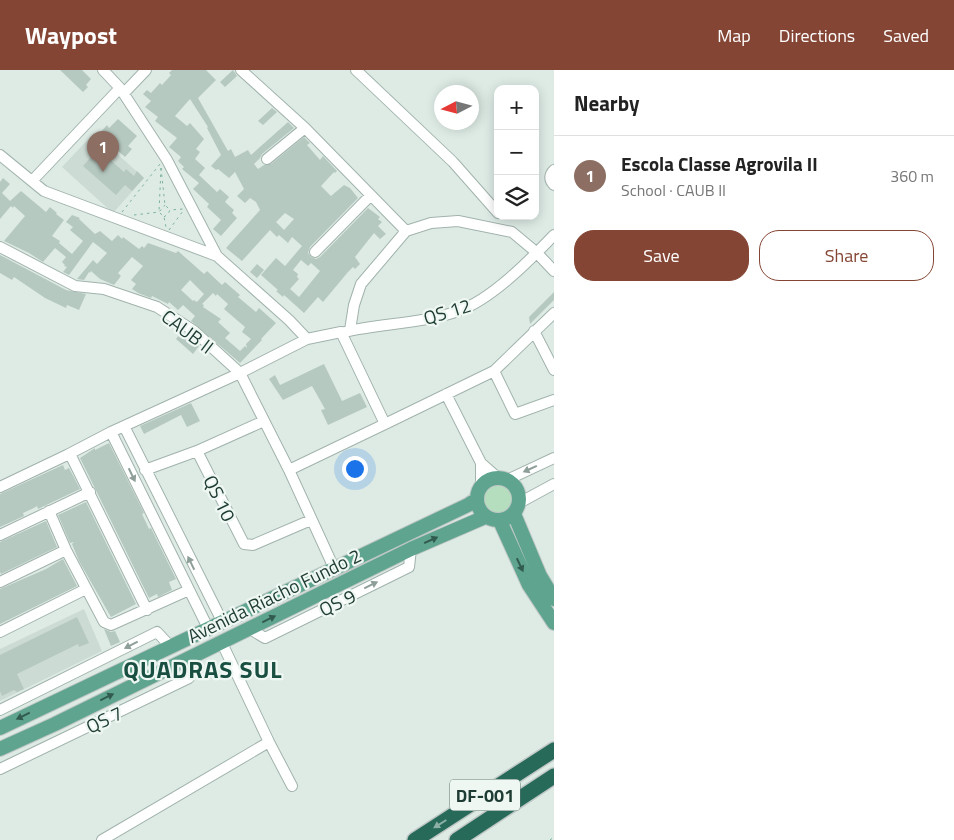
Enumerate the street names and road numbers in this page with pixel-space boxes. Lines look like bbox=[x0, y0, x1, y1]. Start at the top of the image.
street label: QS 12 bbox=[420, 290, 474, 332]
street label: CAUB II bbox=[156, 302, 220, 360]
street label: QS 10 bbox=[196, 470, 244, 526]
street label: Avenida Riacho Fundo 2 bbox=[182, 540, 366, 650]
street label: QS 9 bbox=[314, 581, 360, 623]
street label: QS 7 bbox=[81, 698, 127, 740]
road number: DF-001 bbox=[450, 780, 520, 810]

